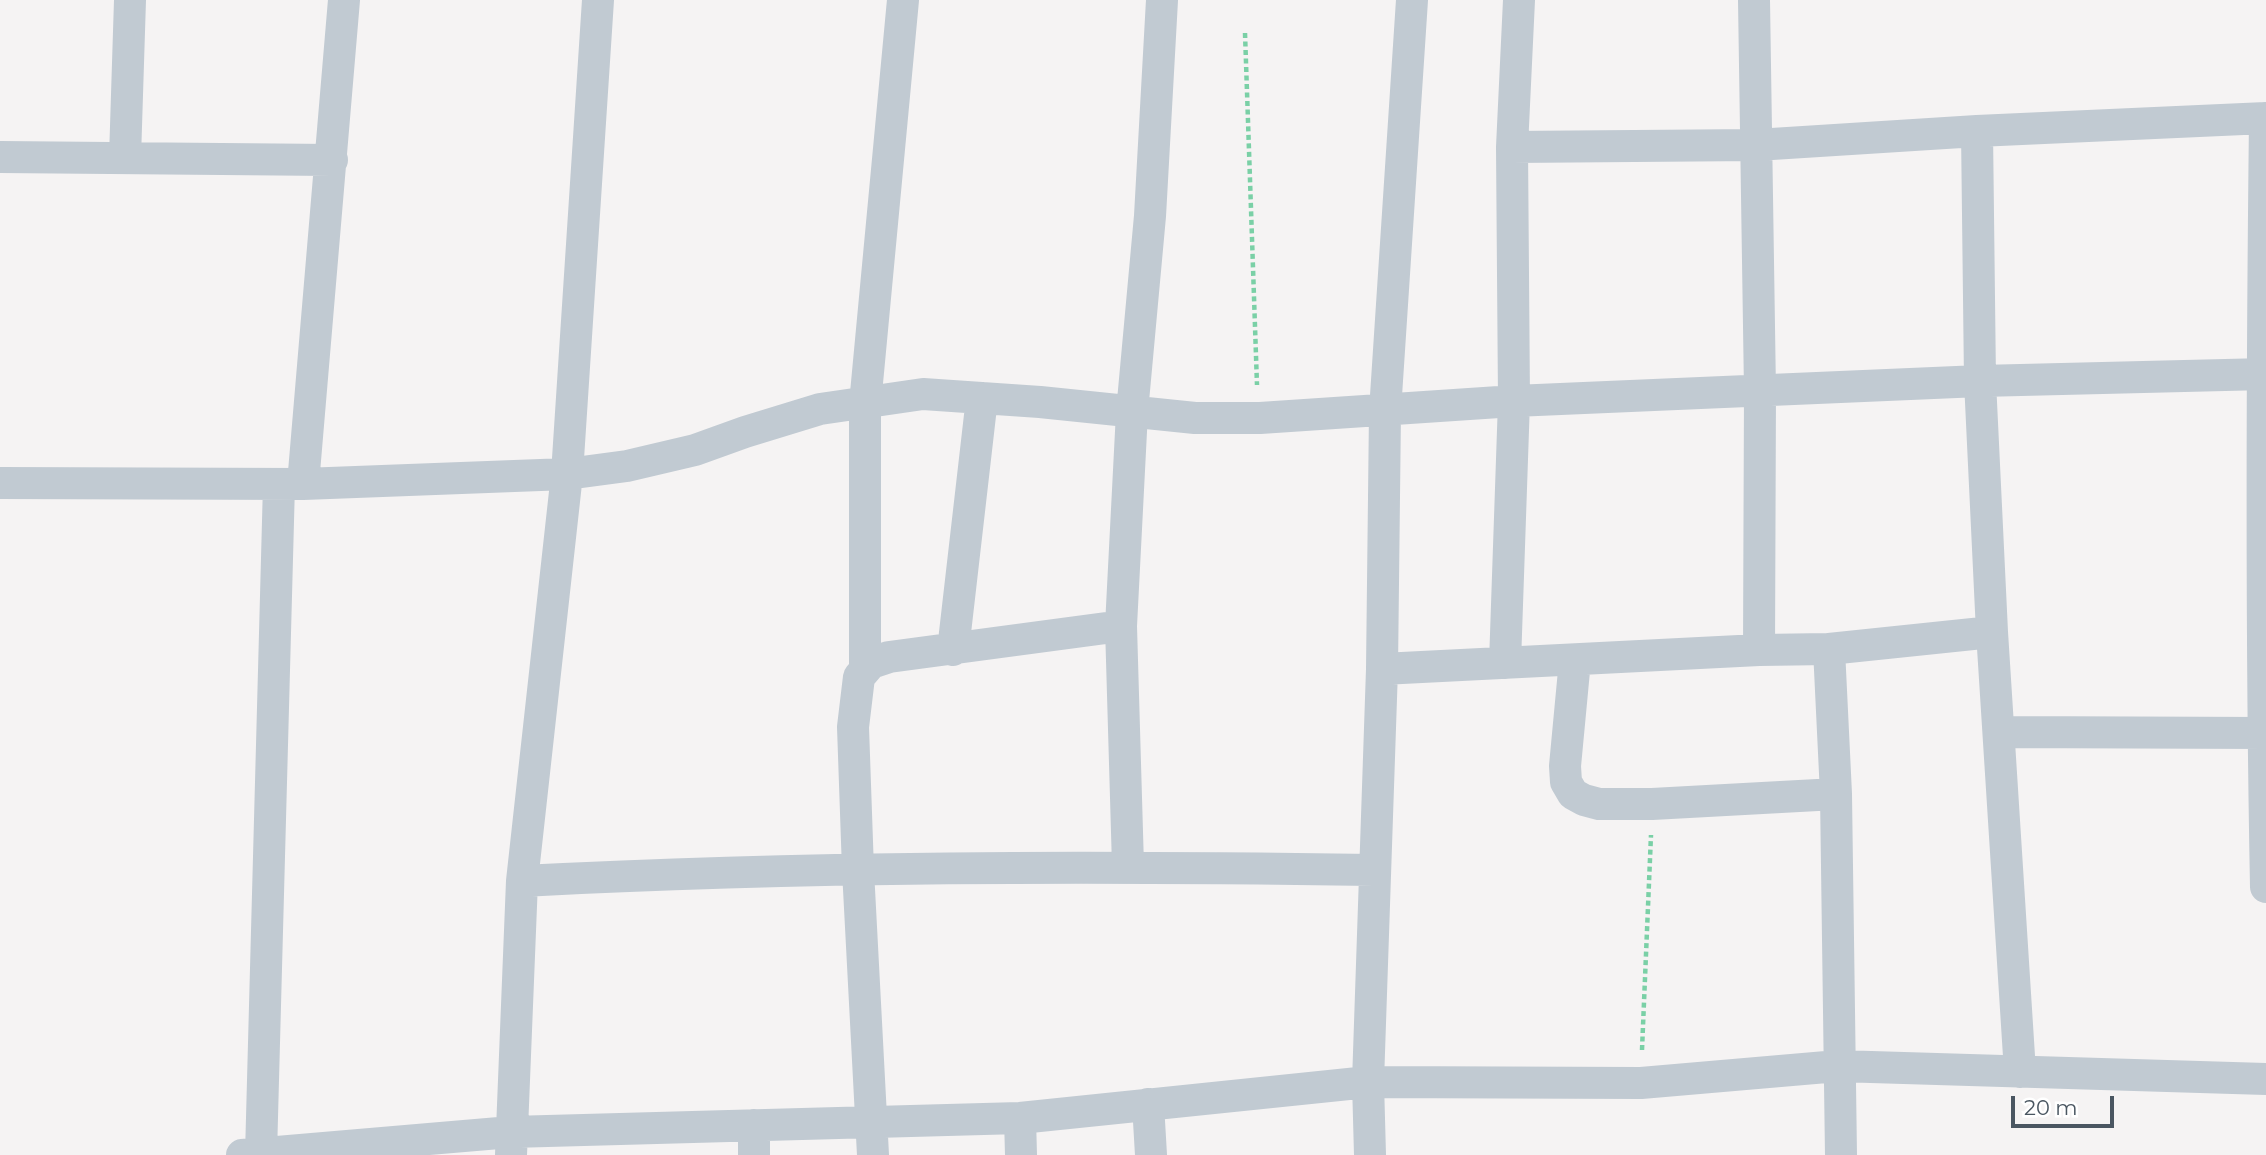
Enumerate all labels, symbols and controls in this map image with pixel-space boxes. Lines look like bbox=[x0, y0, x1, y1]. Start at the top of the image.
scale bar bbox=[2014, 1082, 2117, 1126]
text: 20 m bbox=[2024, 1095, 2078, 1120]

